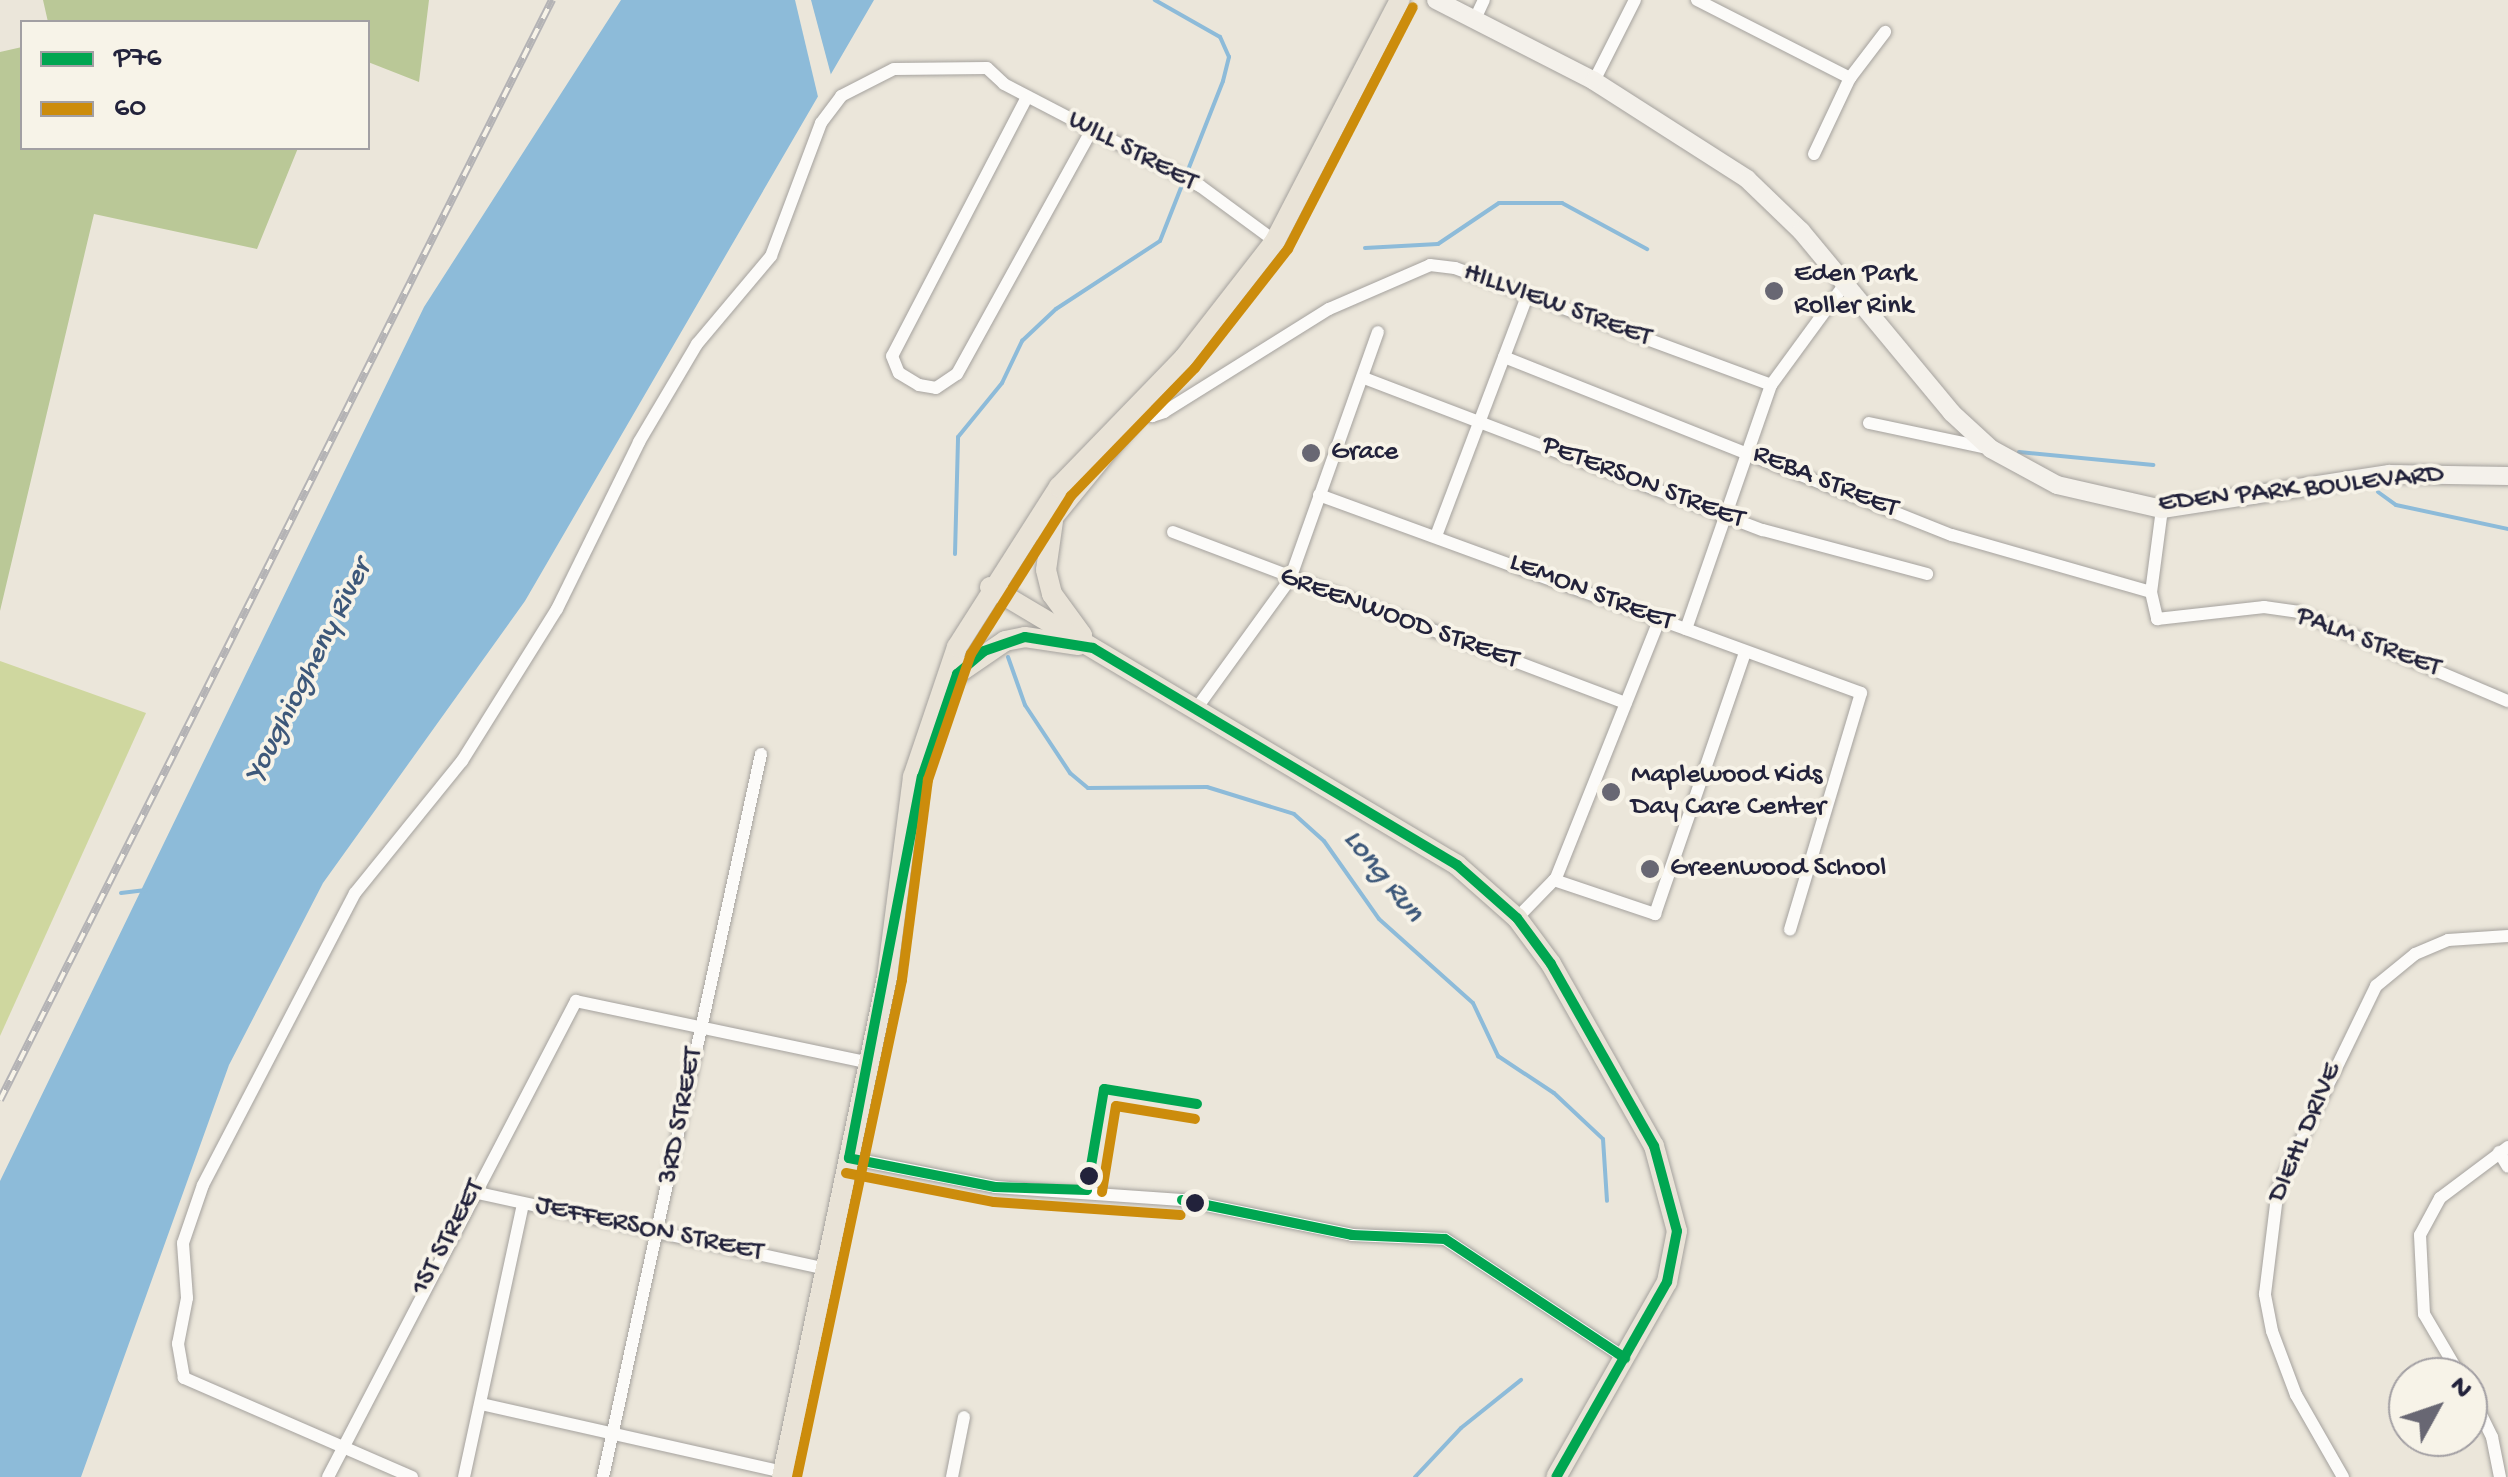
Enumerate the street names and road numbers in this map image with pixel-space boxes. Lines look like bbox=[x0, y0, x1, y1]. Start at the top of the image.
street label: WILL STREET bbox=[1062, 104, 1202, 200]
street label: HILLVIEW STREET bbox=[1458, 256, 1656, 356]
street label: PETERSON STREET bbox=[1537, 429, 1749, 537]
street label: REBA STREET bbox=[1747, 438, 1903, 526]
street label: EDEN PARK BOULEVARD bbox=[2157, 458, 2445, 522]
street label: LEMON STREET bbox=[1504, 546, 1678, 640]
street label: GREENWOOD STREET bbox=[1275, 560, 1523, 678]
street label: PALM STREET bbox=[2291, 600, 2445, 686]
street label: 3RD STREET bbox=[652, 1045, 712, 1187]
street label: DIEHL DRIVE bbox=[2262, 1058, 2350, 1208]
street label: 1ST STREET bbox=[405, 1175, 493, 1301]
street label: JEFFERSON STREET bbox=[532, 1189, 766, 1271]

